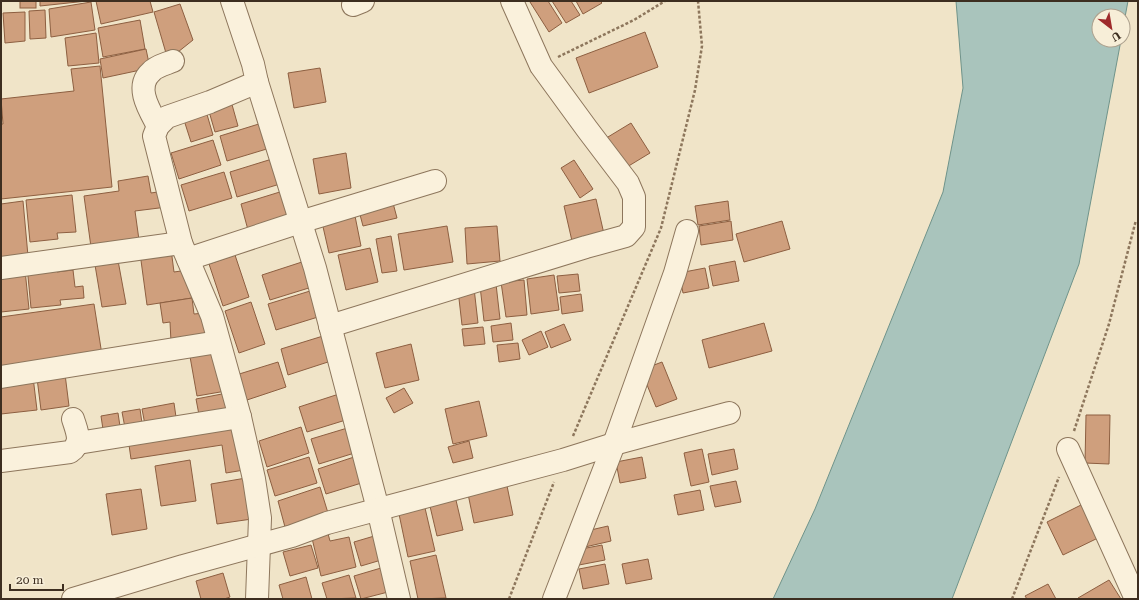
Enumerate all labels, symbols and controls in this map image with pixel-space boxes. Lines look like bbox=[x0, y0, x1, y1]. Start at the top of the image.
north arrow bbox=[1091, 8, 1131, 48]
text: U bbox=[1108, 28, 1123, 44]
scale bar bbox=[10, 566, 63, 592]
text: 20 m bbox=[16, 573, 43, 587]

